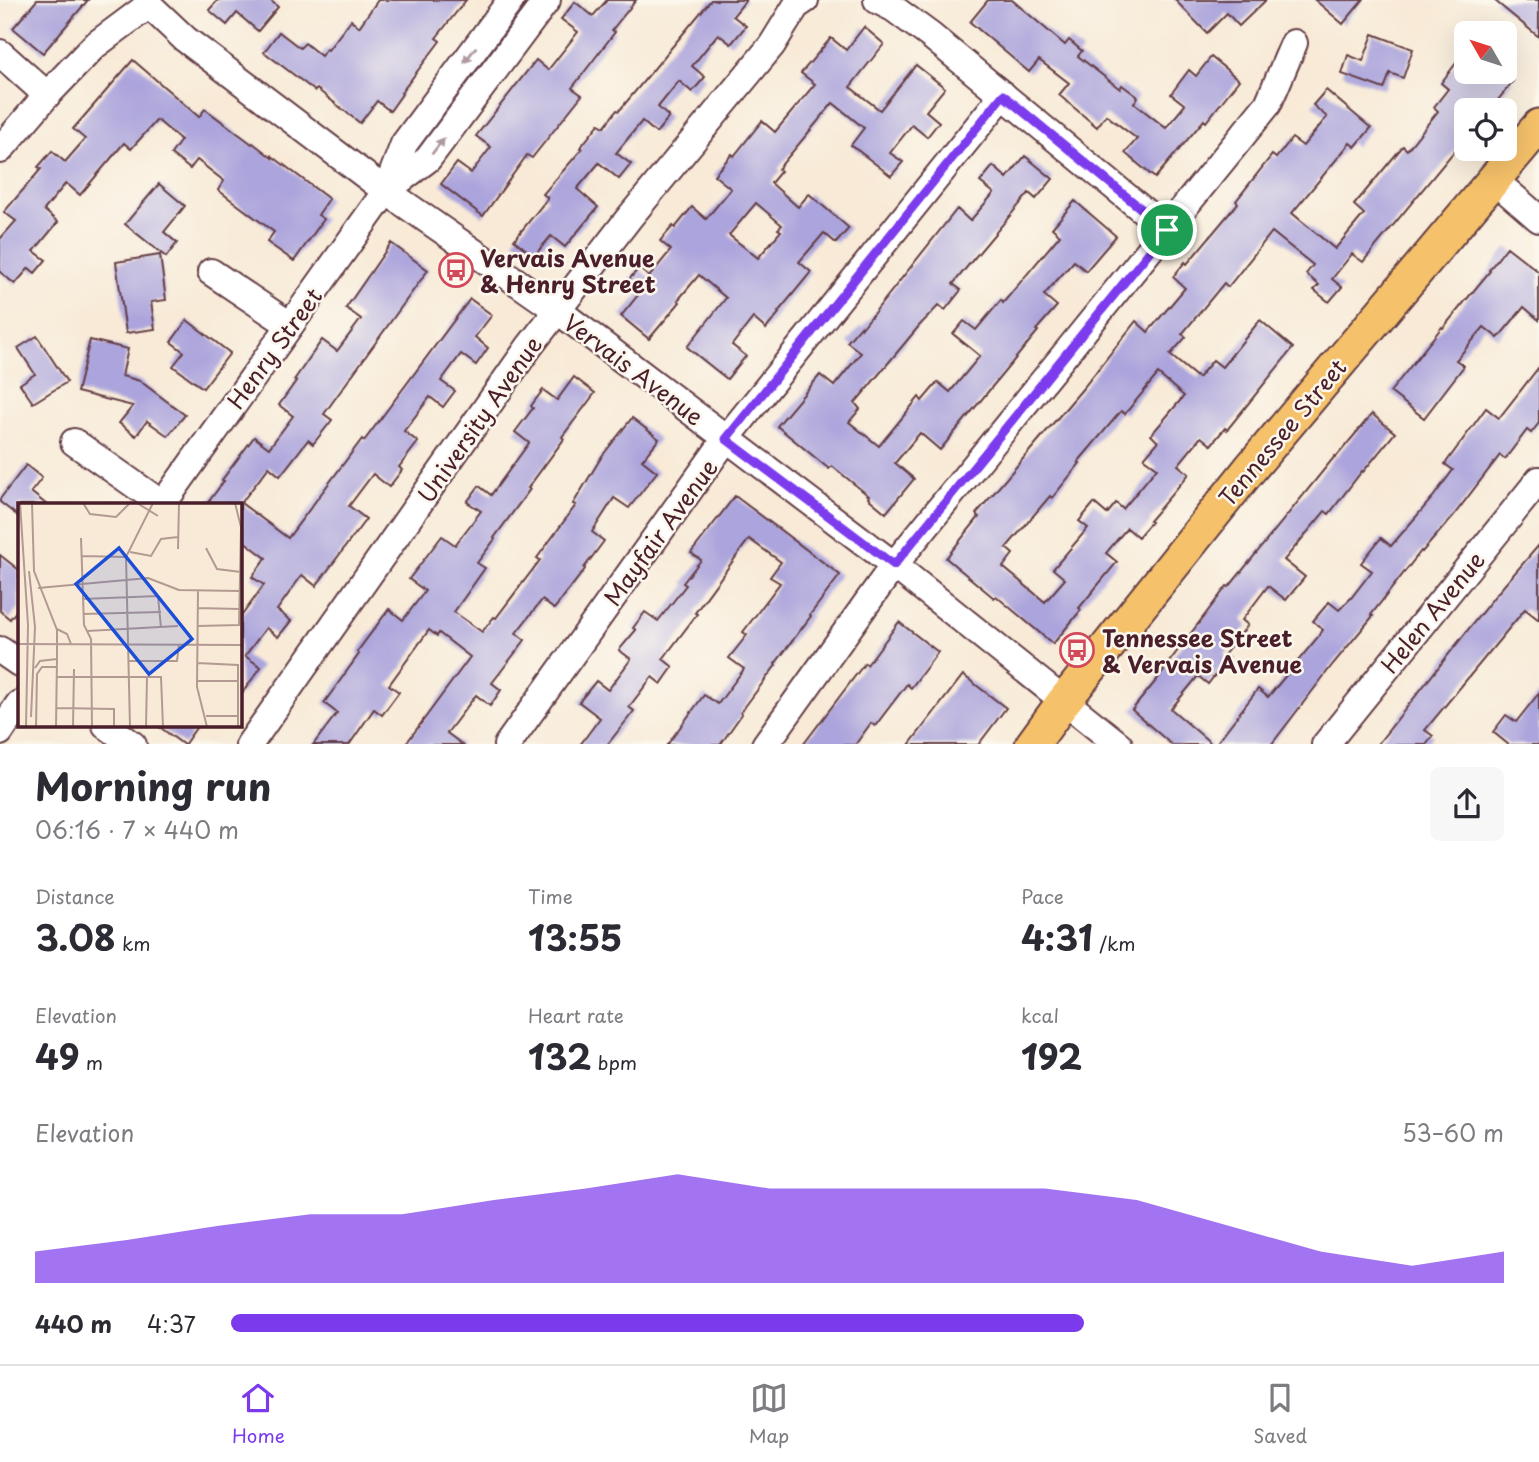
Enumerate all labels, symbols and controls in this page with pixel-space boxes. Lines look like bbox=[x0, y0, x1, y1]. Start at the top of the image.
north arrow bbox=[1454, 21, 1517, 84]
map controls bbox=[1454, 21, 1517, 161]
one-way arrow bbox=[463, 46, 477, 64]
button: locate bbox=[1454, 98, 1517, 161]
one-way arrow bbox=[430, 138, 445, 156]
pin bbox=[1137, 200, 1197, 260]
icon: arrive bbox=[1148, 211, 1186, 249]
place label: Vervais Avenue & Henry Street bbox=[480, 240, 656, 301]
bus stop icon: Vervais Avenue & Henry Street bbox=[437, 251, 475, 289]
street label: Henry Street bbox=[218, 280, 330, 416]
street label: Vervais Avenue bbox=[557, 305, 711, 433]
street label: University Avenue bbox=[408, 328, 550, 510]
street label: Tennessee Street bbox=[1210, 351, 1354, 513]
street label: Mayfair Avenue bbox=[595, 451, 725, 613]
inset map bbox=[18, 503, 242, 727]
street label: Helen Avenue bbox=[1372, 543, 1492, 681]
place label: Tennessee Street & Vervais Avenue bbox=[1102, 620, 1303, 681]
bus stop icon: Tennessee Street & Vervais Avenue bbox=[1058, 631, 1096, 669]
text: Morning run bbox=[35, 757, 271, 814]
button: share bbox=[1430, 767, 1504, 841]
text: 06:16 · 7 × 440 m bbox=[35, 812, 239, 847]
text: Distance bbox=[35, 882, 115, 910]
text: Time bbox=[528, 882, 573, 910]
text: Pace bbox=[1021, 882, 1064, 910]
text: 3.08 bbox=[35, 910, 116, 963]
text: 13:55 bbox=[528, 910, 622, 963]
text: 4:31 bbox=[1021, 910, 1093, 963]
text: km bbox=[116, 929, 151, 957]
text: /km bbox=[1093, 929, 1136, 957]
text: Elevation bbox=[35, 1001, 117, 1029]
text: Heart rate bbox=[528, 1001, 624, 1029]
text: kcal bbox=[1021, 1001, 1059, 1029]
text: 49 bbox=[35, 1029, 80, 1082]
text: 132 bbox=[528, 1029, 592, 1082]
text: 192 bbox=[1021, 1029, 1082, 1082]
text: m bbox=[80, 1048, 103, 1076]
text: bpm bbox=[592, 1048, 637, 1076]
text: Elevation bbox=[35, 1115, 134, 1150]
text: 53–60 m bbox=[1402, 1115, 1504, 1150]
text: 440 m bbox=[35, 1306, 112, 1341]
text: 4:37 bbox=[147, 1306, 196, 1341]
tab: Home bbox=[232, 1379, 285, 1449]
tab: Map bbox=[749, 1379, 789, 1449]
tab: Saved bbox=[1253, 1379, 1307, 1449]

